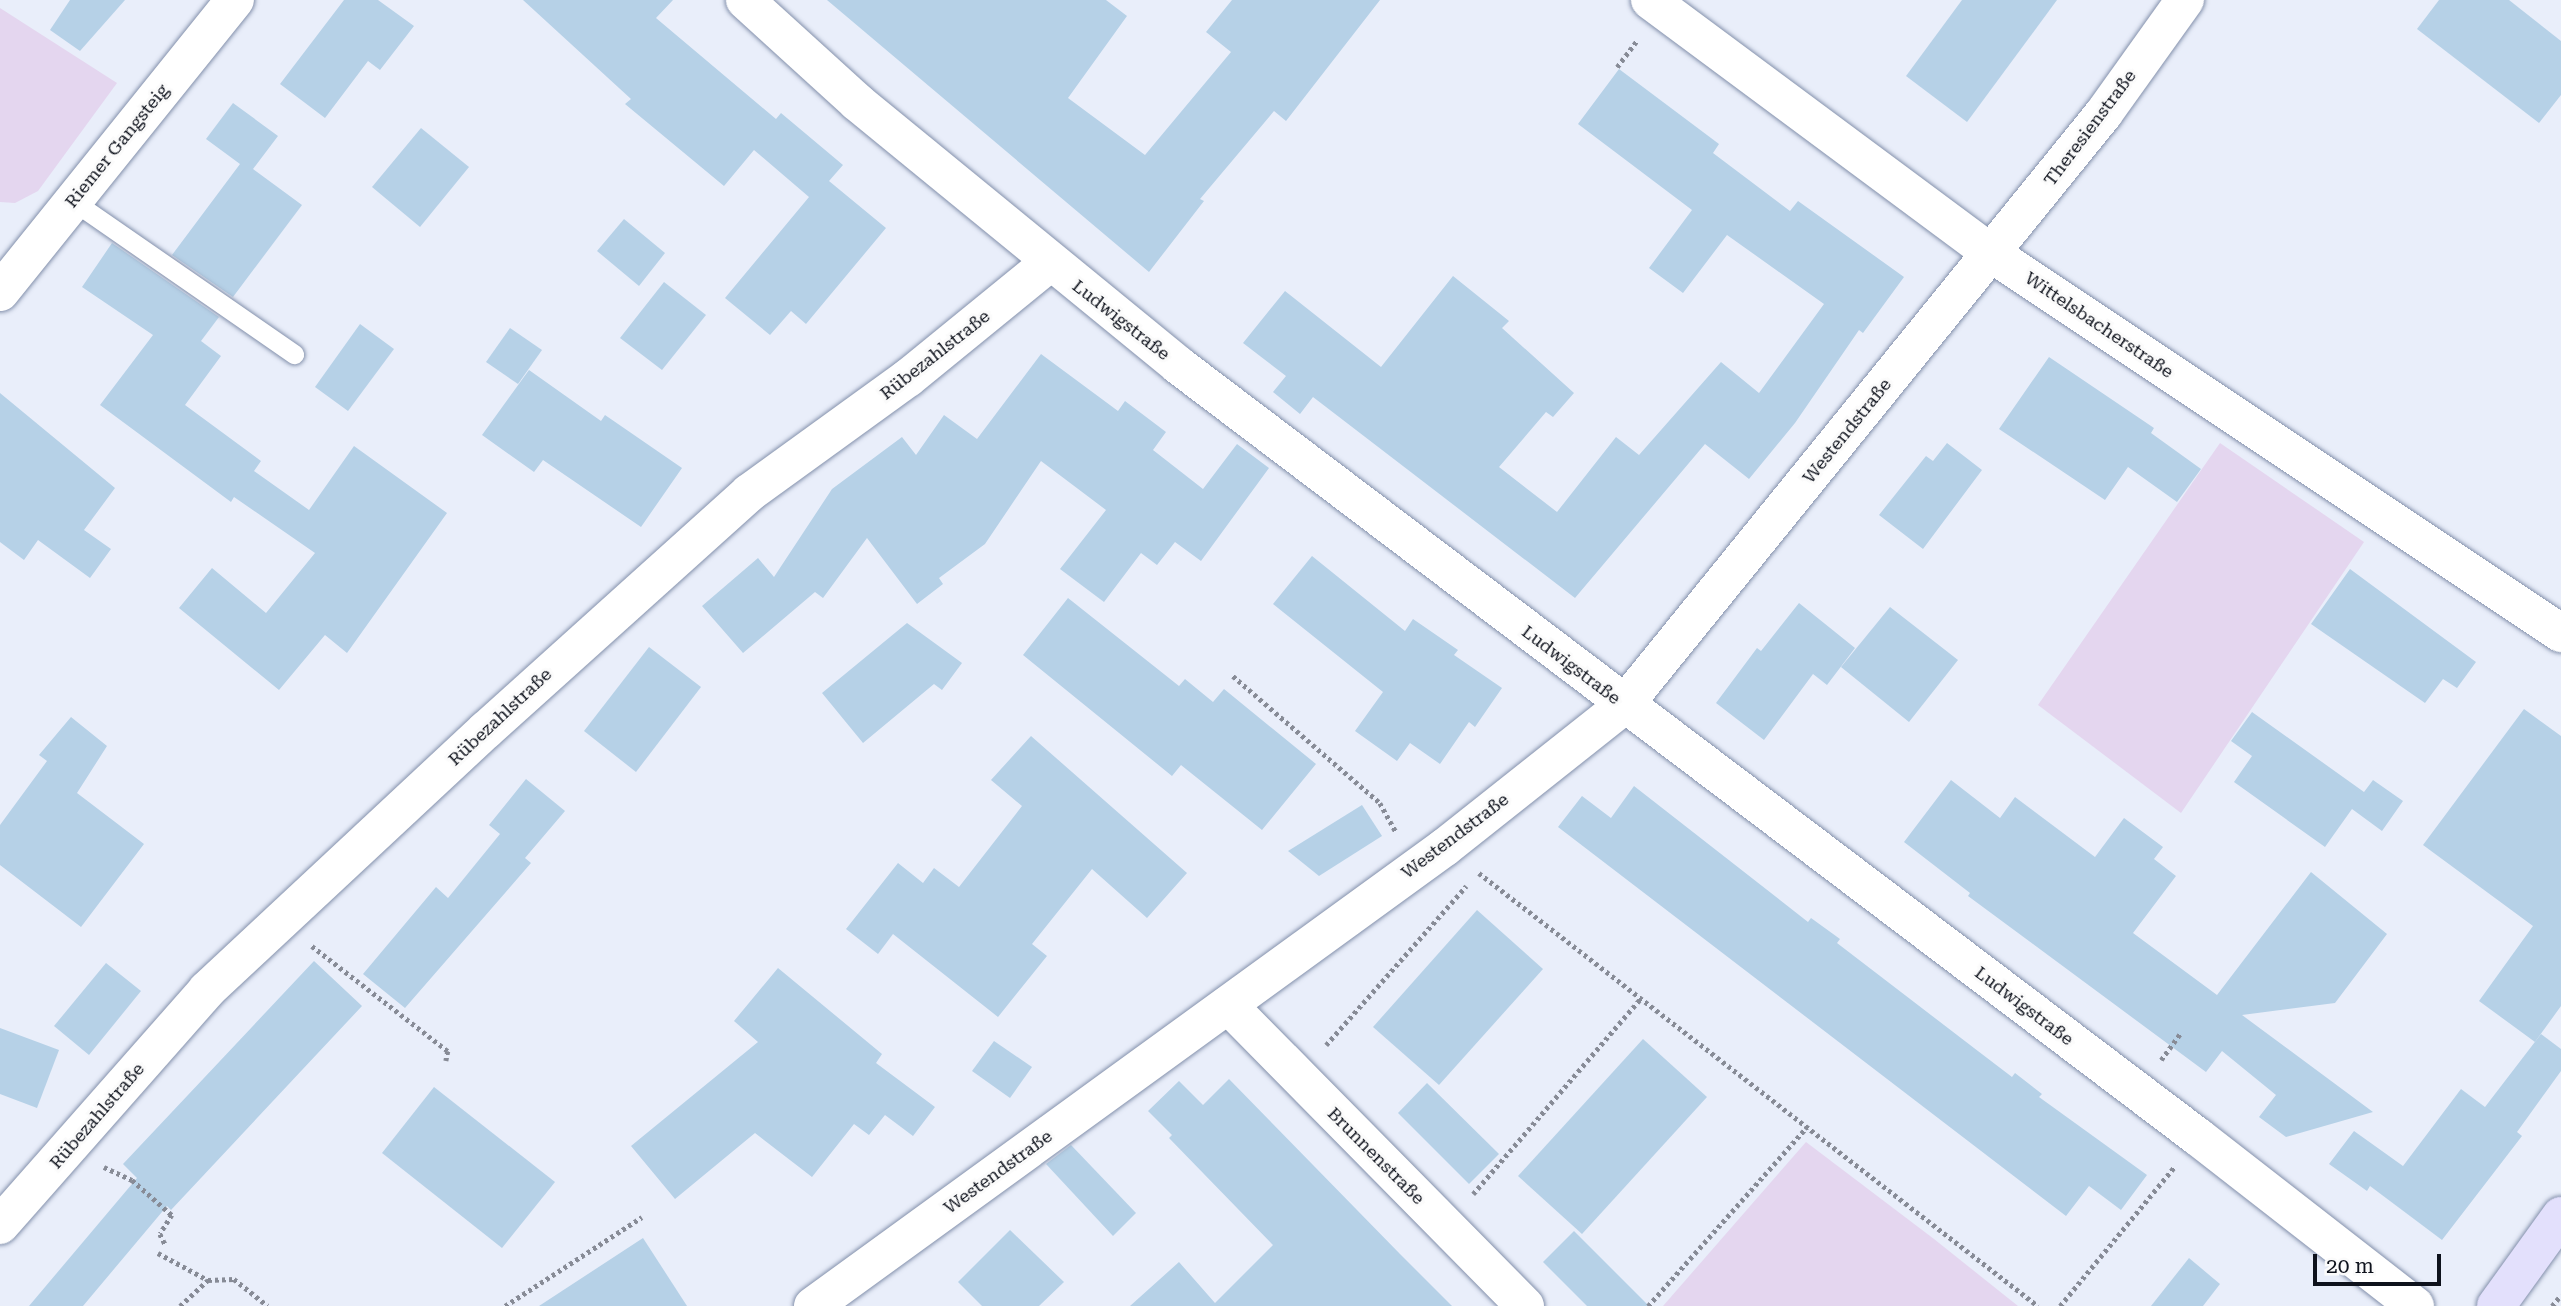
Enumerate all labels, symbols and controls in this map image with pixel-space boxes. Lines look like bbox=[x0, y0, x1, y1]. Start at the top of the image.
street label: Theresienstraße bbox=[2039, 66, 2141, 190]
street label: Riemer Gangsteig bbox=[60, 80, 174, 212]
street label: Wittelsbacherstraße bbox=[2021, 267, 2177, 383]
street label: Ludwigstraße bbox=[1068, 275, 1174, 365]
street label: Rübezahlstraße bbox=[876, 305, 994, 405]
street label: Westendstraße bbox=[1798, 374, 1896, 488]
street label: Ludwigstraße bbox=[1517, 621, 1625, 709]
street label: Rübezahlstraße bbox=[444, 664, 556, 770]
street label: Westendstraße bbox=[1397, 789, 1513, 883]
street label: Ludwigstraße bbox=[1970, 962, 2078, 1050]
street label: Rübezahlstraße bbox=[45, 1059, 149, 1173]
street label: Brunnenstraße bbox=[1323, 1103, 1429, 1209]
street label: Westendstraße bbox=[940, 1125, 1056, 1219]
scale bar bbox=[2316, 1240, 2444, 1284]
text: 20 m bbox=[2326, 1254, 2374, 1278]

